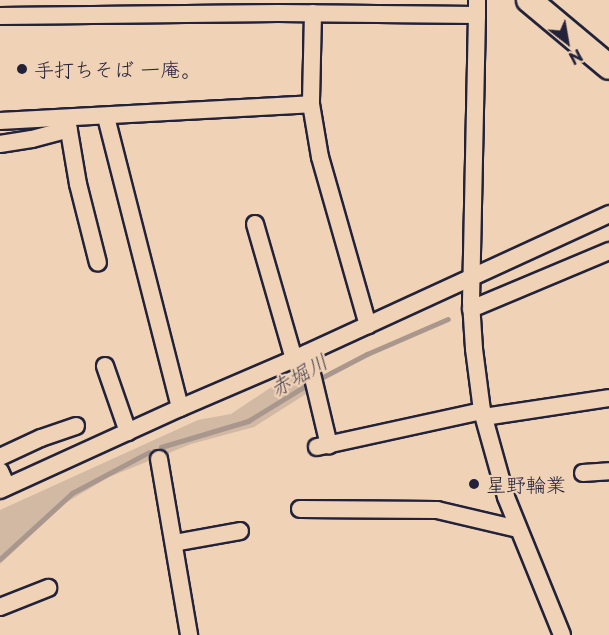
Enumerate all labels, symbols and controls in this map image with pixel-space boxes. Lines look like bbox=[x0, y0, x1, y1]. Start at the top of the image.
north arrow bbox=[537, 12, 597, 72]
text: N bbox=[565, 44, 588, 71]
place label: 手打ちそば 一庵。 bbox=[34, 57, 200, 81]
marker: 手打ちそば 一庵。 bbox=[15, 62, 29, 76]
water label: 赤堀川 bbox=[264, 347, 332, 401]
place label: 星野輪業 bbox=[486, 472, 566, 496]
marker: 星野輪業 bbox=[467, 477, 481, 491]

